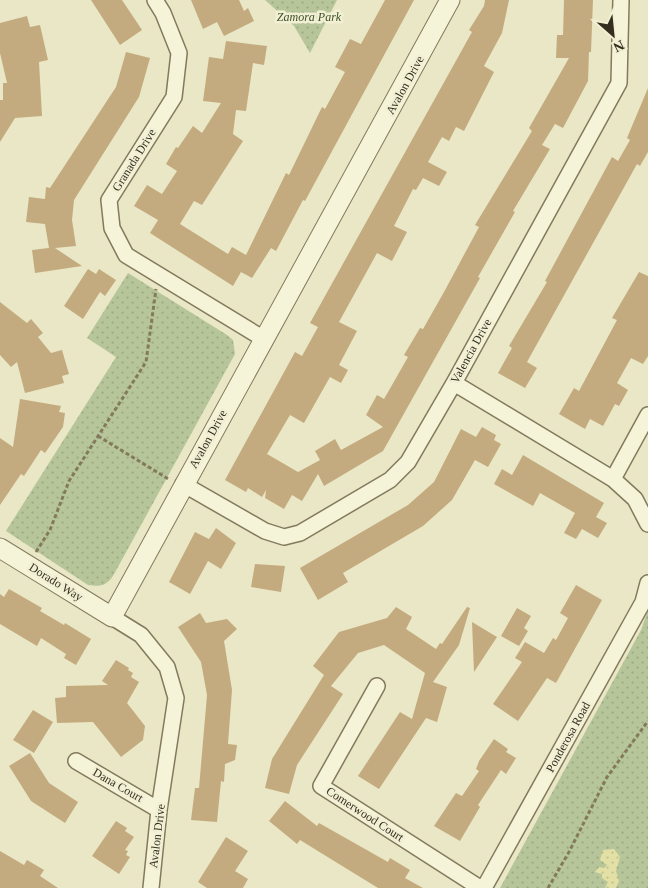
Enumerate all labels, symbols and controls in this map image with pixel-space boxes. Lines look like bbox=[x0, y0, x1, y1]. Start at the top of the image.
park label: Zamora Park bbox=[277, 10, 342, 24]
north arrow bbox=[588, 10, 638, 60]
text: N bbox=[611, 37, 627, 55]
street label: Avalon Drive bbox=[383, 53, 427, 117]
street label: Granada Drive bbox=[109, 126, 159, 194]
street label: Valencia Drive bbox=[448, 316, 494, 386]
street label: Avalon Drive bbox=[186, 407, 230, 471]
street label: Dorado Way bbox=[27, 560, 85, 604]
street label: Ponderosa Road bbox=[543, 699, 593, 775]
street label: Dana Court bbox=[90, 765, 146, 805]
street label: Comerwood Court bbox=[324, 784, 407, 845]
street label: Avalon Drive bbox=[146, 803, 168, 869]

